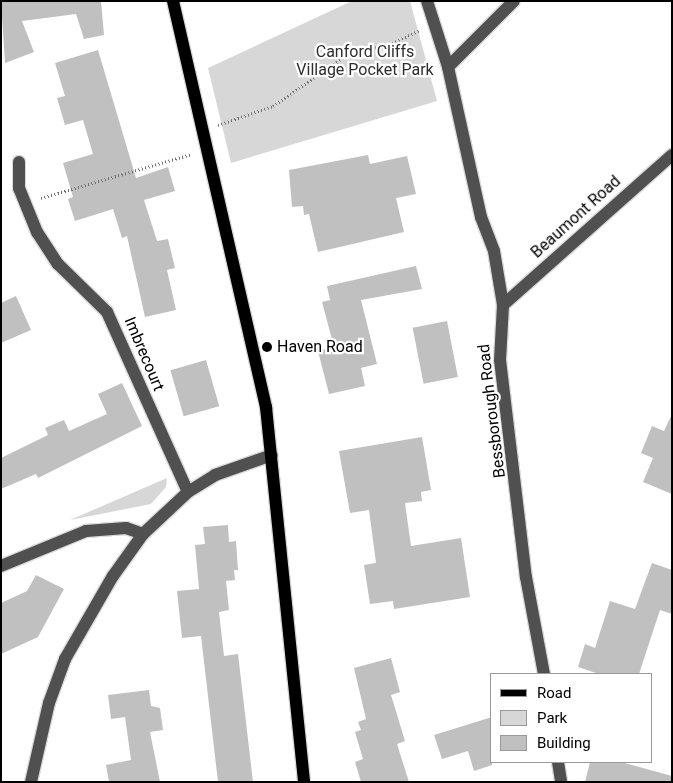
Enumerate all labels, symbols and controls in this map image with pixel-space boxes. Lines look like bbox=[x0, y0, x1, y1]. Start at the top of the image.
park label: Canford Cliffs Village Pocket Park bbox=[296, 42, 434, 80]
street label: Beaumont Road bbox=[527, 172, 625, 262]
street label: Imbrecourt bbox=[120, 314, 168, 394]
place label: Haven Road bbox=[277, 337, 363, 357]
marker: Haven Road bbox=[261, 341, 273, 353]
street label: Bessborough Road bbox=[474, 343, 510, 479]
legend bbox=[490, 673, 653, 763]
text: Road bbox=[537, 684, 571, 702]
text: Park bbox=[537, 709, 567, 727]
text: Building bbox=[537, 734, 591, 752]

